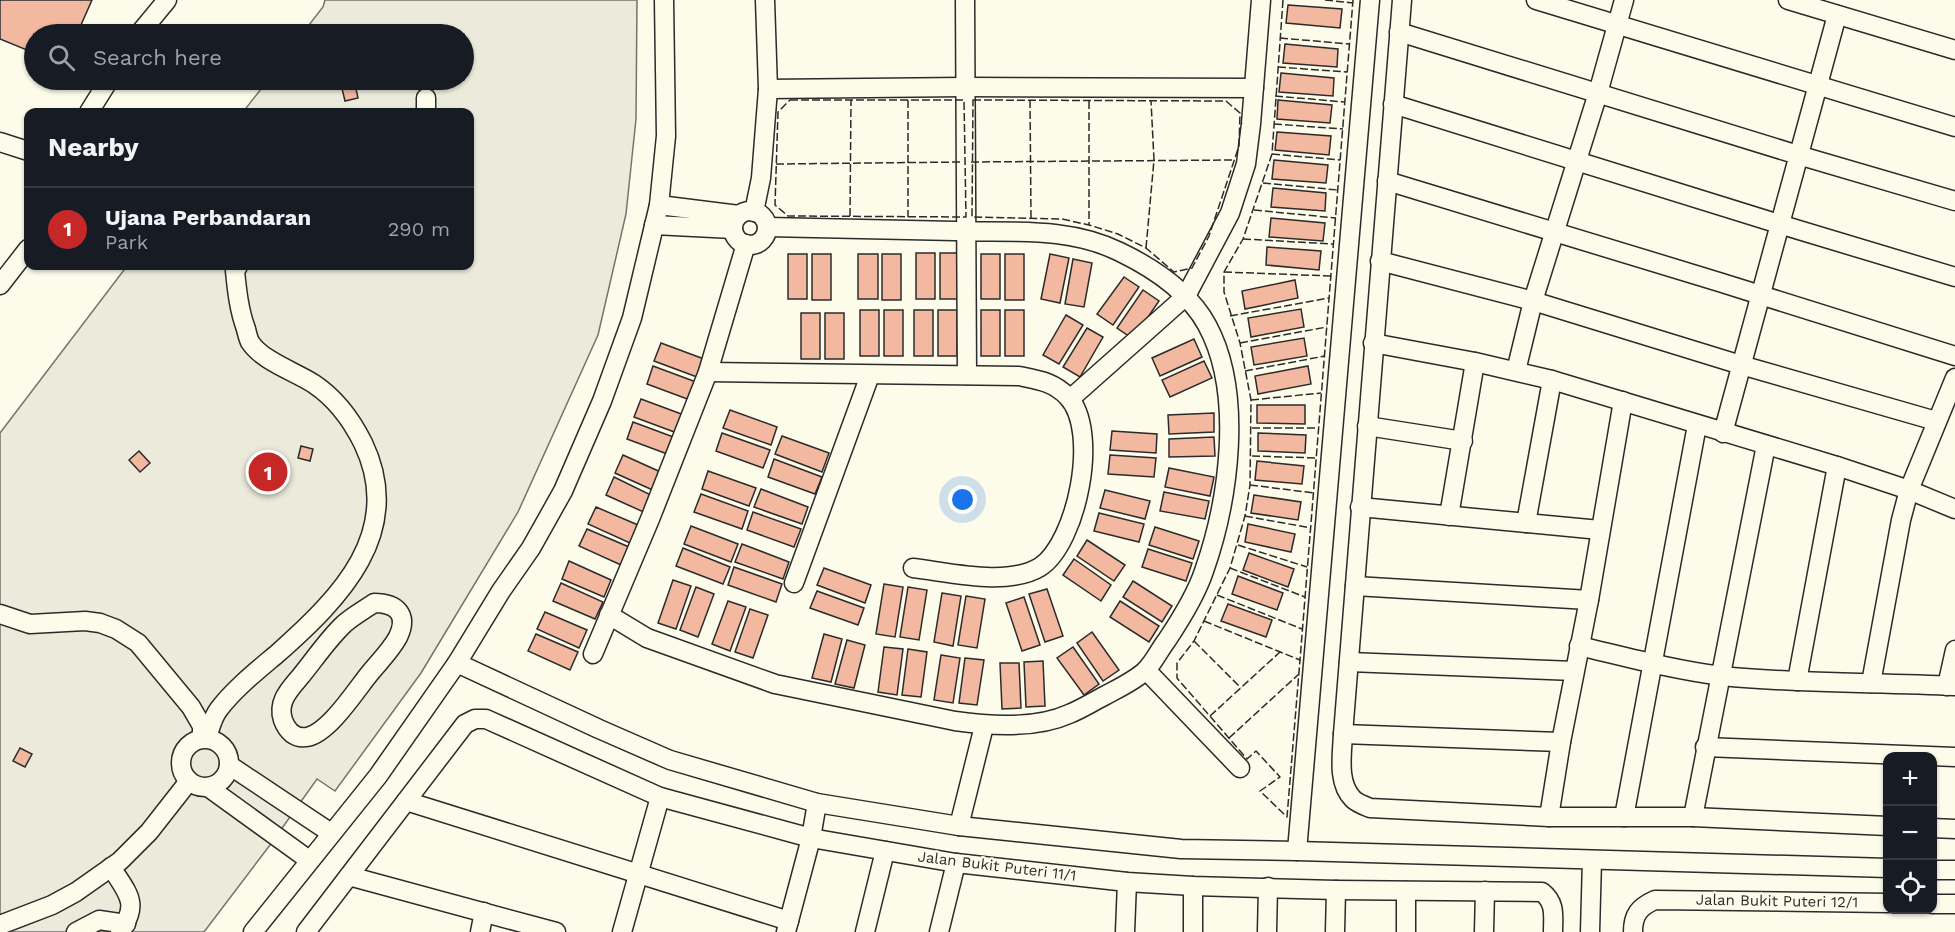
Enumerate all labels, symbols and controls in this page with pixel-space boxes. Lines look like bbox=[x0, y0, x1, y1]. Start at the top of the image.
search box bbox=[24, 24, 474, 90]
icon: search bbox=[45, 41, 78, 74]
text: Search here bbox=[93, 45, 222, 70]
text: Nearby bbox=[48, 132, 139, 162]
text: Ujana Perbandaran bbox=[105, 205, 311, 230]
text: 1 bbox=[63, 217, 72, 241]
text: 290 m bbox=[388, 217, 450, 241]
text: Park bbox=[105, 230, 148, 254]
pin: 1 bbox=[248, 450, 288, 494]
your location bbox=[948, 485, 977, 514]
map controls bbox=[1883, 752, 1937, 914]
button: + bbox=[1883, 752, 1937, 806]
button: − bbox=[1883, 806, 1937, 860]
street label: Jalan Bukit Puteri 11/1 bbox=[917, 847, 1077, 885]
button: locate bbox=[1883, 860, 1937, 914]
street label: Jalan Bukit Puteri 12/1 bbox=[1696, 891, 1858, 911]

